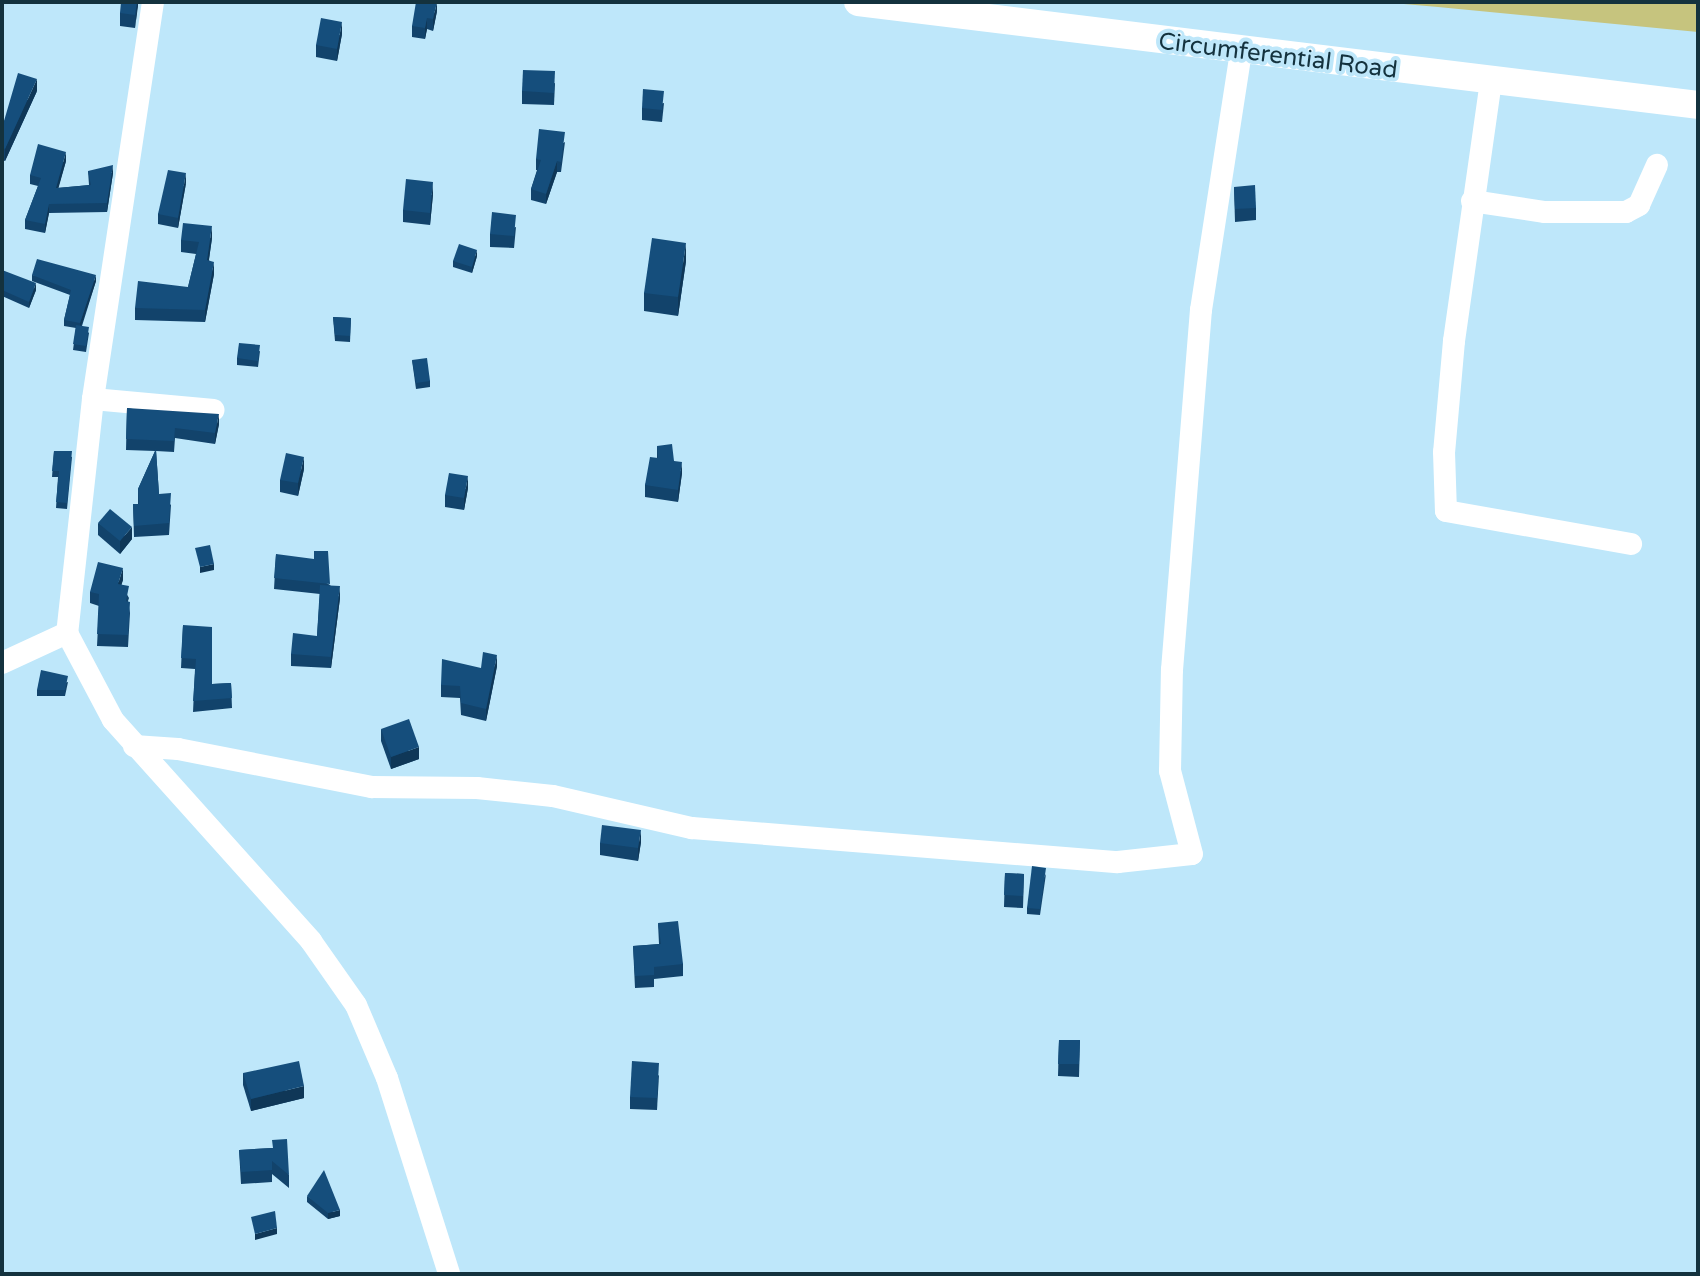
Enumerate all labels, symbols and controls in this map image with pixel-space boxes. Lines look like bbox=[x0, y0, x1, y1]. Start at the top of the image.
street label: Circumferential Road bbox=[1157, 27, 1399, 85]

